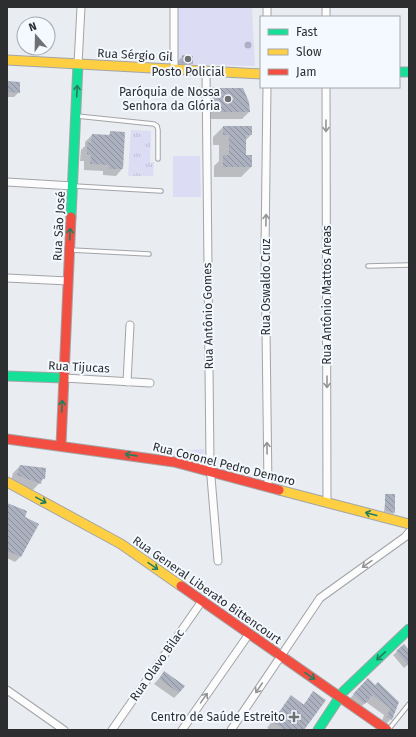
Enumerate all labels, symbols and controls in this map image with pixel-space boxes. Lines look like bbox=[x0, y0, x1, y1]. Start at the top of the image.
north arrow bbox=[16, 16, 56, 56]
legend bbox=[260, 16, 400, 88]
text: N bbox=[27, 20, 38, 34]
text: Fast bbox=[296, 25, 318, 39]
text: Slow bbox=[296, 45, 322, 59]
street label: Rua Sérgio Gil bbox=[97, 46, 174, 64]
marker: Posto Policial bbox=[183, 54, 193, 64]
place label: Posto Policial bbox=[151, 65, 225, 79]
text: Jam bbox=[296, 65, 316, 79]
one-way arrow bbox=[73, 85, 81, 98]
place label: Paróquia de Nossa Senhora da Glória bbox=[119, 85, 220, 113]
marker: Paróquia de Nossa Senhora da Glória bbox=[223, 94, 233, 104]
one-way arrow bbox=[322, 119, 330, 132]
street label: Rua São José bbox=[50, 191, 68, 261]
one-way arrow bbox=[262, 214, 270, 227]
street label: Rua Antônio Mattos Areas bbox=[320, 225, 334, 365]
one-way arrow bbox=[67, 228, 74, 241]
street label: Rua Oswaldo Cruz bbox=[259, 239, 273, 335]
street label: Rua Antônio Gomes bbox=[200, 262, 216, 369]
street label: Rua Tijucas bbox=[48, 358, 110, 376]
one-way arrow bbox=[323, 375, 331, 388]
one-way arrow bbox=[59, 400, 66, 413]
street label: Rua Coronel Pedro Demoro bbox=[151, 439, 297, 489]
one-way arrow bbox=[263, 442, 271, 455]
one-way arrow bbox=[125, 451, 138, 459]
one-way arrow bbox=[35, 497, 47, 505]
one-way arrow bbox=[365, 510, 378, 517]
street label: Rua General Liberato Bittencourt bbox=[130, 533, 285, 647]
one-way arrow bbox=[362, 560, 373, 568]
one-way arrow bbox=[147, 562, 158, 570]
street label: Rua Olavo Bilac bbox=[127, 626, 187, 704]
one-way arrow bbox=[376, 651, 386, 661]
one-way arrow bbox=[304, 672, 315, 680]
one-way arrow bbox=[255, 682, 263, 693]
one-way arrow bbox=[200, 693, 208, 704]
place label: Centro de Saúde Estreito bbox=[151, 710, 285, 724]
marker: Centro de Saúde Estreito bbox=[288, 711, 300, 723]

